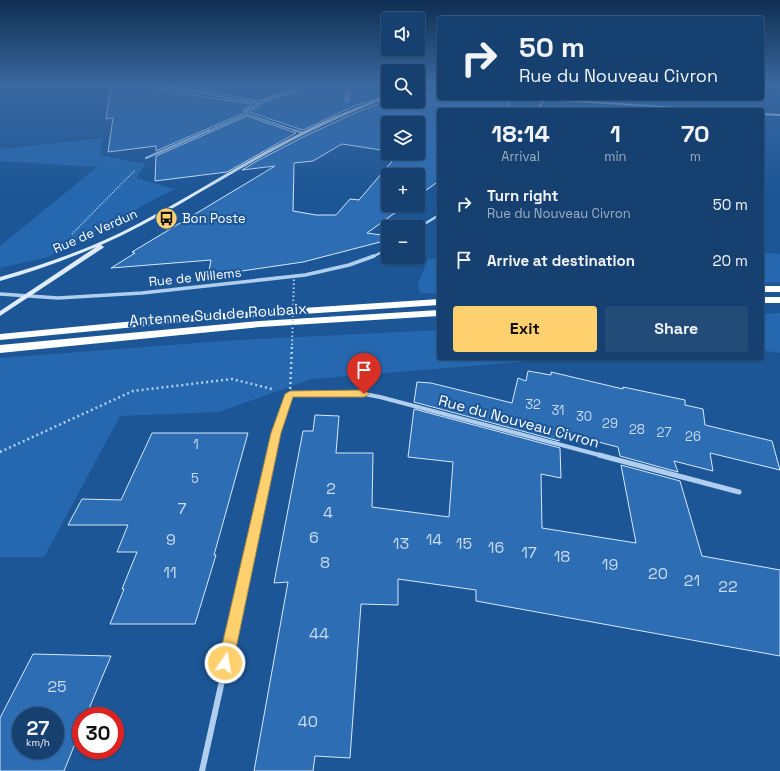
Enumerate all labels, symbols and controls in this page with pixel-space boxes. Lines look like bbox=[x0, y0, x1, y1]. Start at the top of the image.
map controls bbox=[381, 12, 425, 264]
button: sound bbox=[381, 12, 425, 56]
text: 50 m bbox=[519, 29, 585, 65]
icon: right bbox=[453, 32, 505, 84]
button: search bbox=[381, 64, 425, 108]
text: Rue du Nouveau Civron bbox=[519, 64, 718, 87]
button: layers bbox=[381, 116, 425, 160]
text: 18:14 bbox=[491, 118, 550, 149]
text: 1 bbox=[610, 118, 621, 149]
text: 70 bbox=[681, 118, 710, 149]
text: Arrival bbox=[501, 148, 540, 165]
text: min bbox=[604, 148, 627, 165]
text: m bbox=[690, 148, 701, 165]
button: + bbox=[381, 168, 425, 212]
text: Turn right bbox=[487, 186, 558, 205]
icon: right bbox=[453, 193, 475, 215]
text: 50 m bbox=[713, 195, 748, 214]
street label: Rue de Verdun bbox=[50, 205, 140, 257]
bus stop icon: Bon Poste bbox=[153, 205, 179, 231]
text: Rue du Nouveau Civron bbox=[487, 205, 631, 222]
place label: Bon Poste bbox=[182, 210, 246, 227]
button: − bbox=[381, 220, 425, 264]
icon: arrive bbox=[453, 249, 475, 271]
text: Arrive at destination bbox=[487, 251, 635, 270]
text: 20 m bbox=[713, 251, 748, 270]
street label: Rue de Willems bbox=[148, 264, 242, 290]
street label: Antenne Sud de Roubaix bbox=[128, 298, 308, 330]
button: Exit bbox=[453, 306, 597, 352]
button: Share bbox=[605, 306, 748, 352]
pin bbox=[347, 353, 381, 394]
icon: arrive bbox=[353, 359, 375, 381]
street label: Rue du Nouveau Civron bbox=[436, 390, 602, 452]
house number: 32 bbox=[525, 396, 541, 413]
house number: 31 bbox=[551, 402, 565, 419]
house number: 30 bbox=[576, 408, 592, 425]
house number: 29 bbox=[602, 415, 618, 432]
house number: 28 bbox=[629, 421, 645, 438]
house number: 27 bbox=[656, 424, 672, 441]
house number: 26 bbox=[685, 428, 701, 445]
house number: 1 bbox=[193, 436, 199, 453]
house number: 5 bbox=[191, 470, 199, 487]
house number: 2 bbox=[326, 478, 336, 499]
house number: 7 bbox=[177, 498, 187, 519]
house number: 4 bbox=[323, 502, 333, 523]
house number: 6 bbox=[309, 527, 319, 548]
house number: 9 bbox=[166, 529, 176, 550]
house number: 14 bbox=[426, 529, 442, 550]
house number: 13 bbox=[393, 533, 409, 554]
house number: 15 bbox=[456, 533, 472, 554]
house number: 16 bbox=[488, 537, 504, 558]
house number: 17 bbox=[521, 542, 537, 563]
house number: 18 bbox=[554, 546, 570, 567]
house number: 8 bbox=[320, 552, 330, 573]
house number: 19 bbox=[602, 554, 618, 575]
house number: 11 bbox=[163, 562, 177, 583]
house number: 20 bbox=[648, 563, 668, 584]
house number: 21 bbox=[684, 570, 700, 591]
house number: 22 bbox=[718, 576, 738, 597]
house number: 44 bbox=[309, 623, 329, 644]
position arrow bbox=[204, 642, 246, 684]
house number: 25 bbox=[47, 676, 67, 697]
speed limit sign: 30 bbox=[72, 707, 124, 759]
house number: 40 bbox=[298, 711, 318, 732]
text: 27 bbox=[27, 715, 49, 741]
text: km/h bbox=[26, 736, 50, 749]

